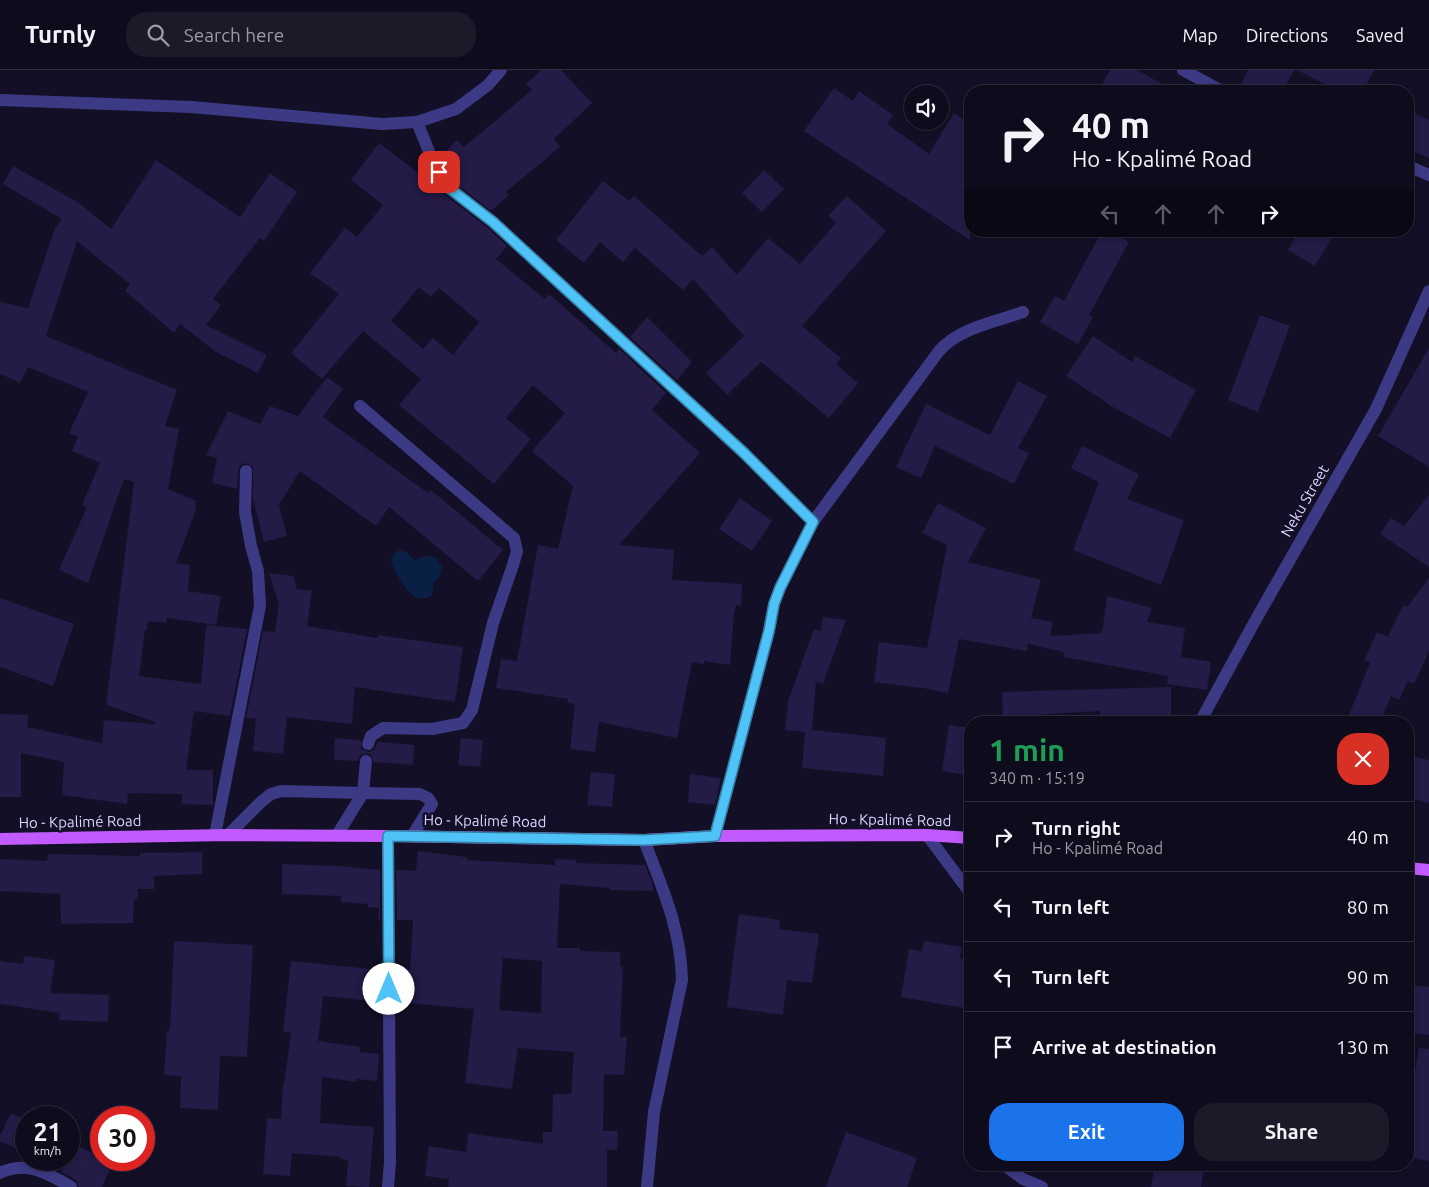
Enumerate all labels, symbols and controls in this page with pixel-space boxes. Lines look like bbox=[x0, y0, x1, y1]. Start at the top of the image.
search box bbox=[126, 12, 476, 57]
text: Turnly bbox=[25, 21, 96, 48]
icon: search bbox=[144, 21, 172, 49]
text: Search here bbox=[184, 24, 284, 46]
text: Map bbox=[1182, 25, 1218, 45]
text: Directions bbox=[1246, 25, 1328, 45]
text: Saved bbox=[1356, 25, 1404, 45]
map controls bbox=[904, 85, 949, 130]
button: sound bbox=[904, 85, 949, 130]
icon: right bbox=[989, 105, 1054, 170]
text: 40 m bbox=[1072, 105, 1150, 145]
text: Ho - Kpalimé Road bbox=[1072, 146, 1252, 171]
pin bbox=[418, 151, 460, 193]
icon: arrive bbox=[425, 158, 453, 186]
icon: left bbox=[1096, 200, 1124, 228]
icon: ahead bbox=[1149, 200, 1177, 228]
icon: ahead bbox=[1202, 200, 1230, 228]
icon: right bbox=[1255, 200, 1283, 228]
street label: Neku Street bbox=[1277, 462, 1332, 540]
text: 1 min bbox=[989, 733, 1065, 767]
button: close bbox=[1337, 733, 1389, 785]
text: 340 m · 15:19 bbox=[989, 769, 1085, 787]
street label: Ho - Kpalimé Road bbox=[828, 810, 952, 829]
street label: Ho - Kpalimé Road bbox=[423, 811, 547, 830]
street label: Ho - Kpalimé Road bbox=[18, 812, 142, 831]
text: Turn right bbox=[1032, 817, 1120, 839]
icon: right bbox=[989, 823, 1017, 851]
text: 40 m bbox=[1347, 826, 1389, 848]
text: Ho - Kpalimé Road bbox=[1032, 839, 1163, 857]
icon: left bbox=[989, 893, 1017, 921]
text: Turn left bbox=[1032, 896, 1110, 918]
text: 80 m bbox=[1347, 896, 1389, 918]
position arrow bbox=[362, 962, 414, 1014]
icon: left bbox=[989, 963, 1017, 991]
text: Turn left bbox=[1032, 966, 1110, 988]
text: 90 m bbox=[1347, 966, 1389, 988]
icon: arrive bbox=[989, 1033, 1017, 1061]
text: Arrive at destination bbox=[1032, 1036, 1217, 1058]
text: 130 m bbox=[1336, 1036, 1389, 1058]
button: Exit bbox=[989, 1103, 1184, 1161]
button: Share bbox=[1194, 1103, 1389, 1161]
speed limit sign: 30 bbox=[90, 1106, 155, 1171]
text: 21 bbox=[33, 1118, 62, 1146]
text: km/h bbox=[34, 1144, 61, 1157]

